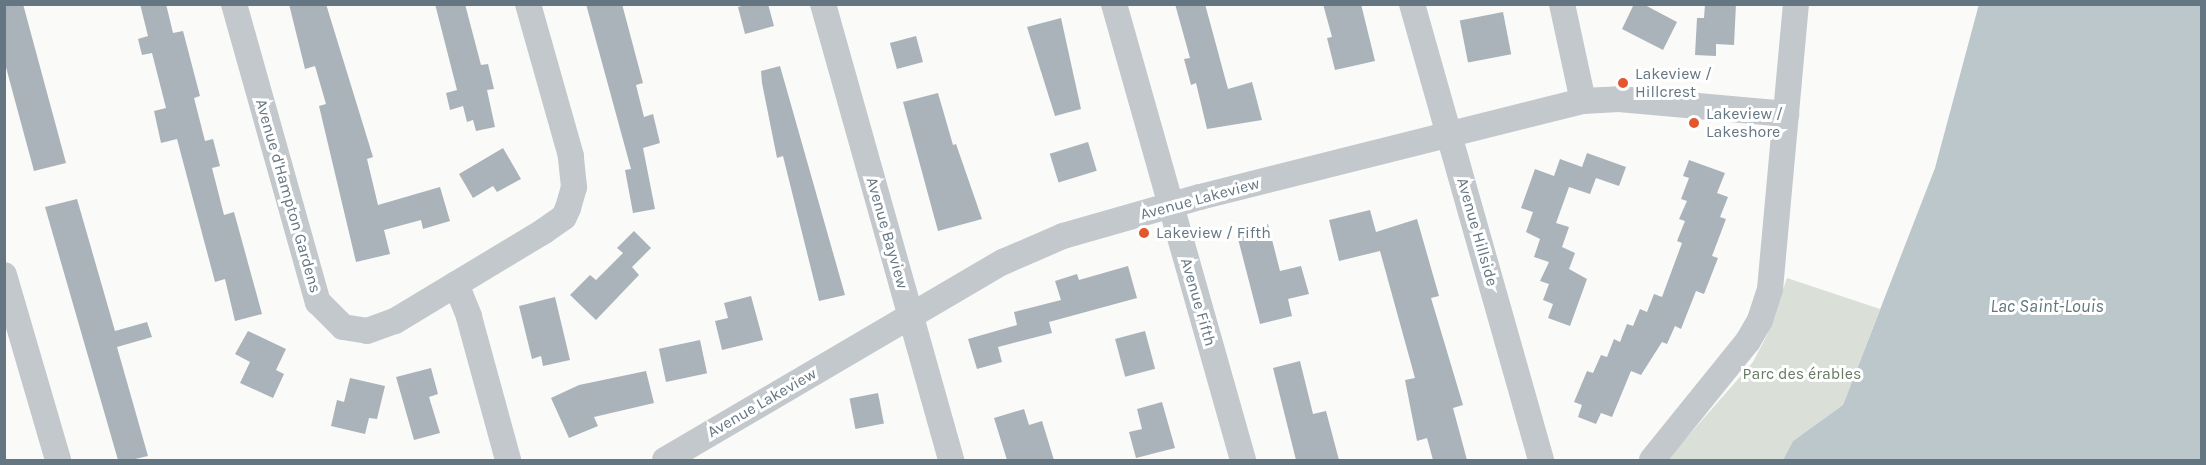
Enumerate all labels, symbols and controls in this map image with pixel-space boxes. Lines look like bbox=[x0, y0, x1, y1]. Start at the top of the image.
place label: Lakeview / Hillcrest bbox=[1635, 64, 1712, 102]
marker: Lakeview / Hillcrest bbox=[1616, 76, 1630, 90]
street label: Avenue d'Hampton Gardens bbox=[251, 97, 325, 295]
place label: Lakeview / Lakeshore bbox=[1706, 104, 1783, 142]
marker: Lakeview / Lakeshore bbox=[1687, 116, 1701, 130]
street label: Avenue Lakeview bbox=[1138, 174, 1262, 224]
street label: Avenue Bayview bbox=[862, 175, 912, 291]
street label: Avenue Hillside bbox=[1452, 176, 1502, 288]
place label: Lakeview / Fifth bbox=[1156, 223, 1271, 243]
marker: Lakeview / Fifth bbox=[1137, 226, 1151, 240]
street label: Avenue Fifth bbox=[1176, 256, 1220, 348]
water label: Lac Saint-Louis bbox=[1990, 295, 2104, 317]
street label: Avenue Lakeview bbox=[704, 364, 820, 442]
park label: Parc des érables bbox=[1743, 364, 1861, 384]

